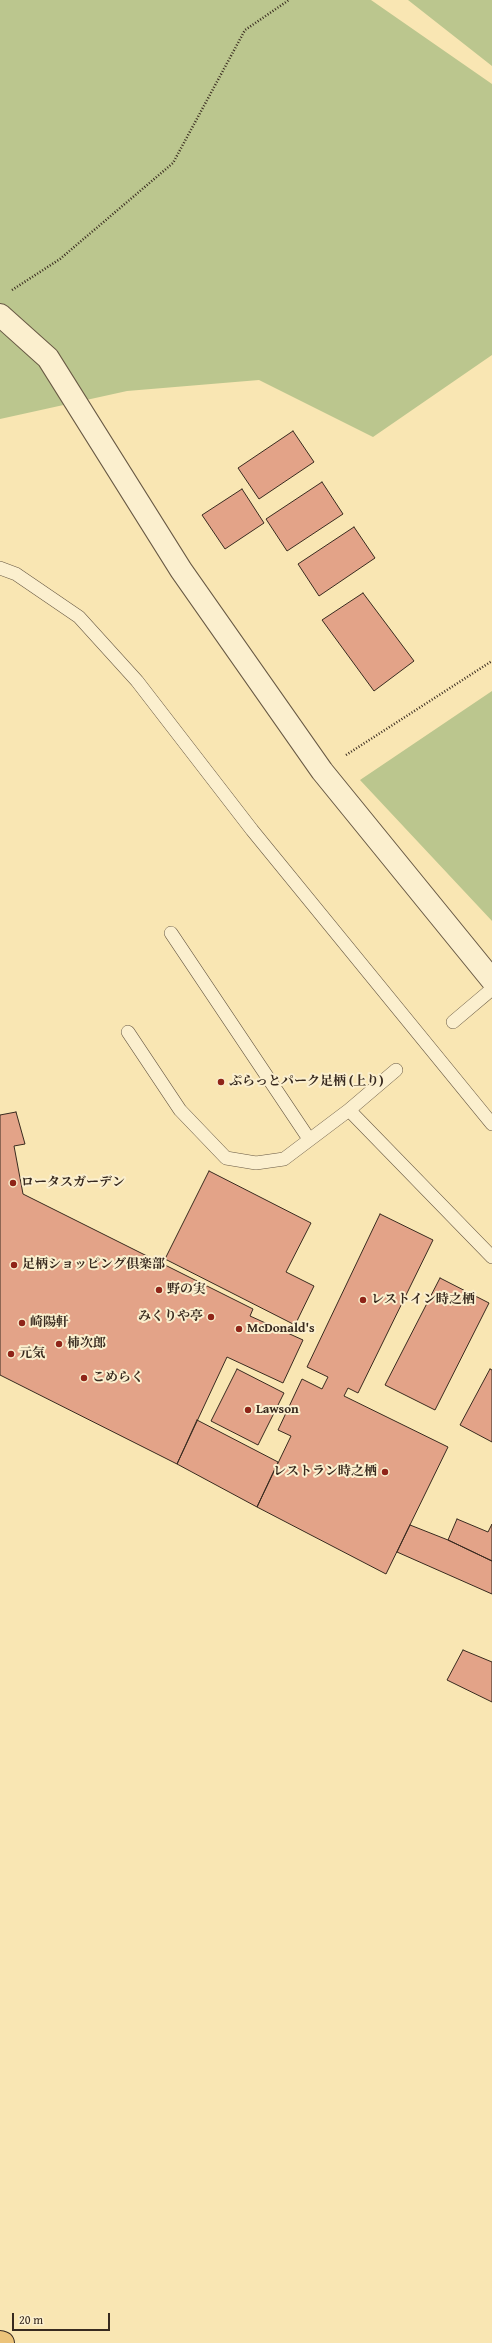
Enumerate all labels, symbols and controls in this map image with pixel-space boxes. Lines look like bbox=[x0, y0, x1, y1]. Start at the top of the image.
place label: ぷらっとパーク足柄 (上り) bbox=[229, 1074, 384, 1090]
marker: ぷらっとパーク足柄 (上り) bbox=[216, 1077, 226, 1087]
place label: ロータスガーデン bbox=[21, 1175, 125, 1191]
marker: ロータスガーデン bbox=[8, 1178, 18, 1188]
place label: 足柄ショッピング倶楽部 bbox=[22, 1257, 165, 1273]
marker: 足柄ショッピング倶楽部 bbox=[9, 1260, 19, 1270]
place label: 野の実 bbox=[167, 1282, 206, 1298]
marker: 野の実 bbox=[154, 1285, 164, 1295]
place label: レストイン時之栖 bbox=[371, 1292, 475, 1308]
marker: レストイン時之栖 bbox=[358, 1295, 368, 1305]
place label: みくりや亭 bbox=[138, 1309, 203, 1325]
marker: みくりや亭 bbox=[206, 1312, 216, 1322]
place label: 崎陽軒 bbox=[30, 1315, 69, 1331]
marker: 崎陽軒 bbox=[17, 1318, 27, 1328]
place label: McDonald's bbox=[247, 1321, 315, 1337]
marker: McDonald's bbox=[234, 1324, 244, 1334]
place label: 柿次郎 bbox=[67, 1336, 106, 1352]
marker: 柿次郎 bbox=[54, 1339, 64, 1349]
place label: 元気 bbox=[19, 1346, 45, 1362]
marker: 元気 bbox=[6, 1349, 16, 1359]
place label: こめらく bbox=[92, 1370, 144, 1386]
marker: こめらく bbox=[79, 1373, 89, 1383]
place label: Lawson bbox=[256, 1402, 299, 1418]
marker: Lawson bbox=[243, 1405, 253, 1415]
place label: レストラン時之栖 bbox=[273, 1464, 377, 1480]
marker: レストラン時之栖 bbox=[380, 1467, 390, 1477]
scale bar bbox=[14, 2305, 112, 2331]
text: 20 m bbox=[19, 2311, 43, 2328]

